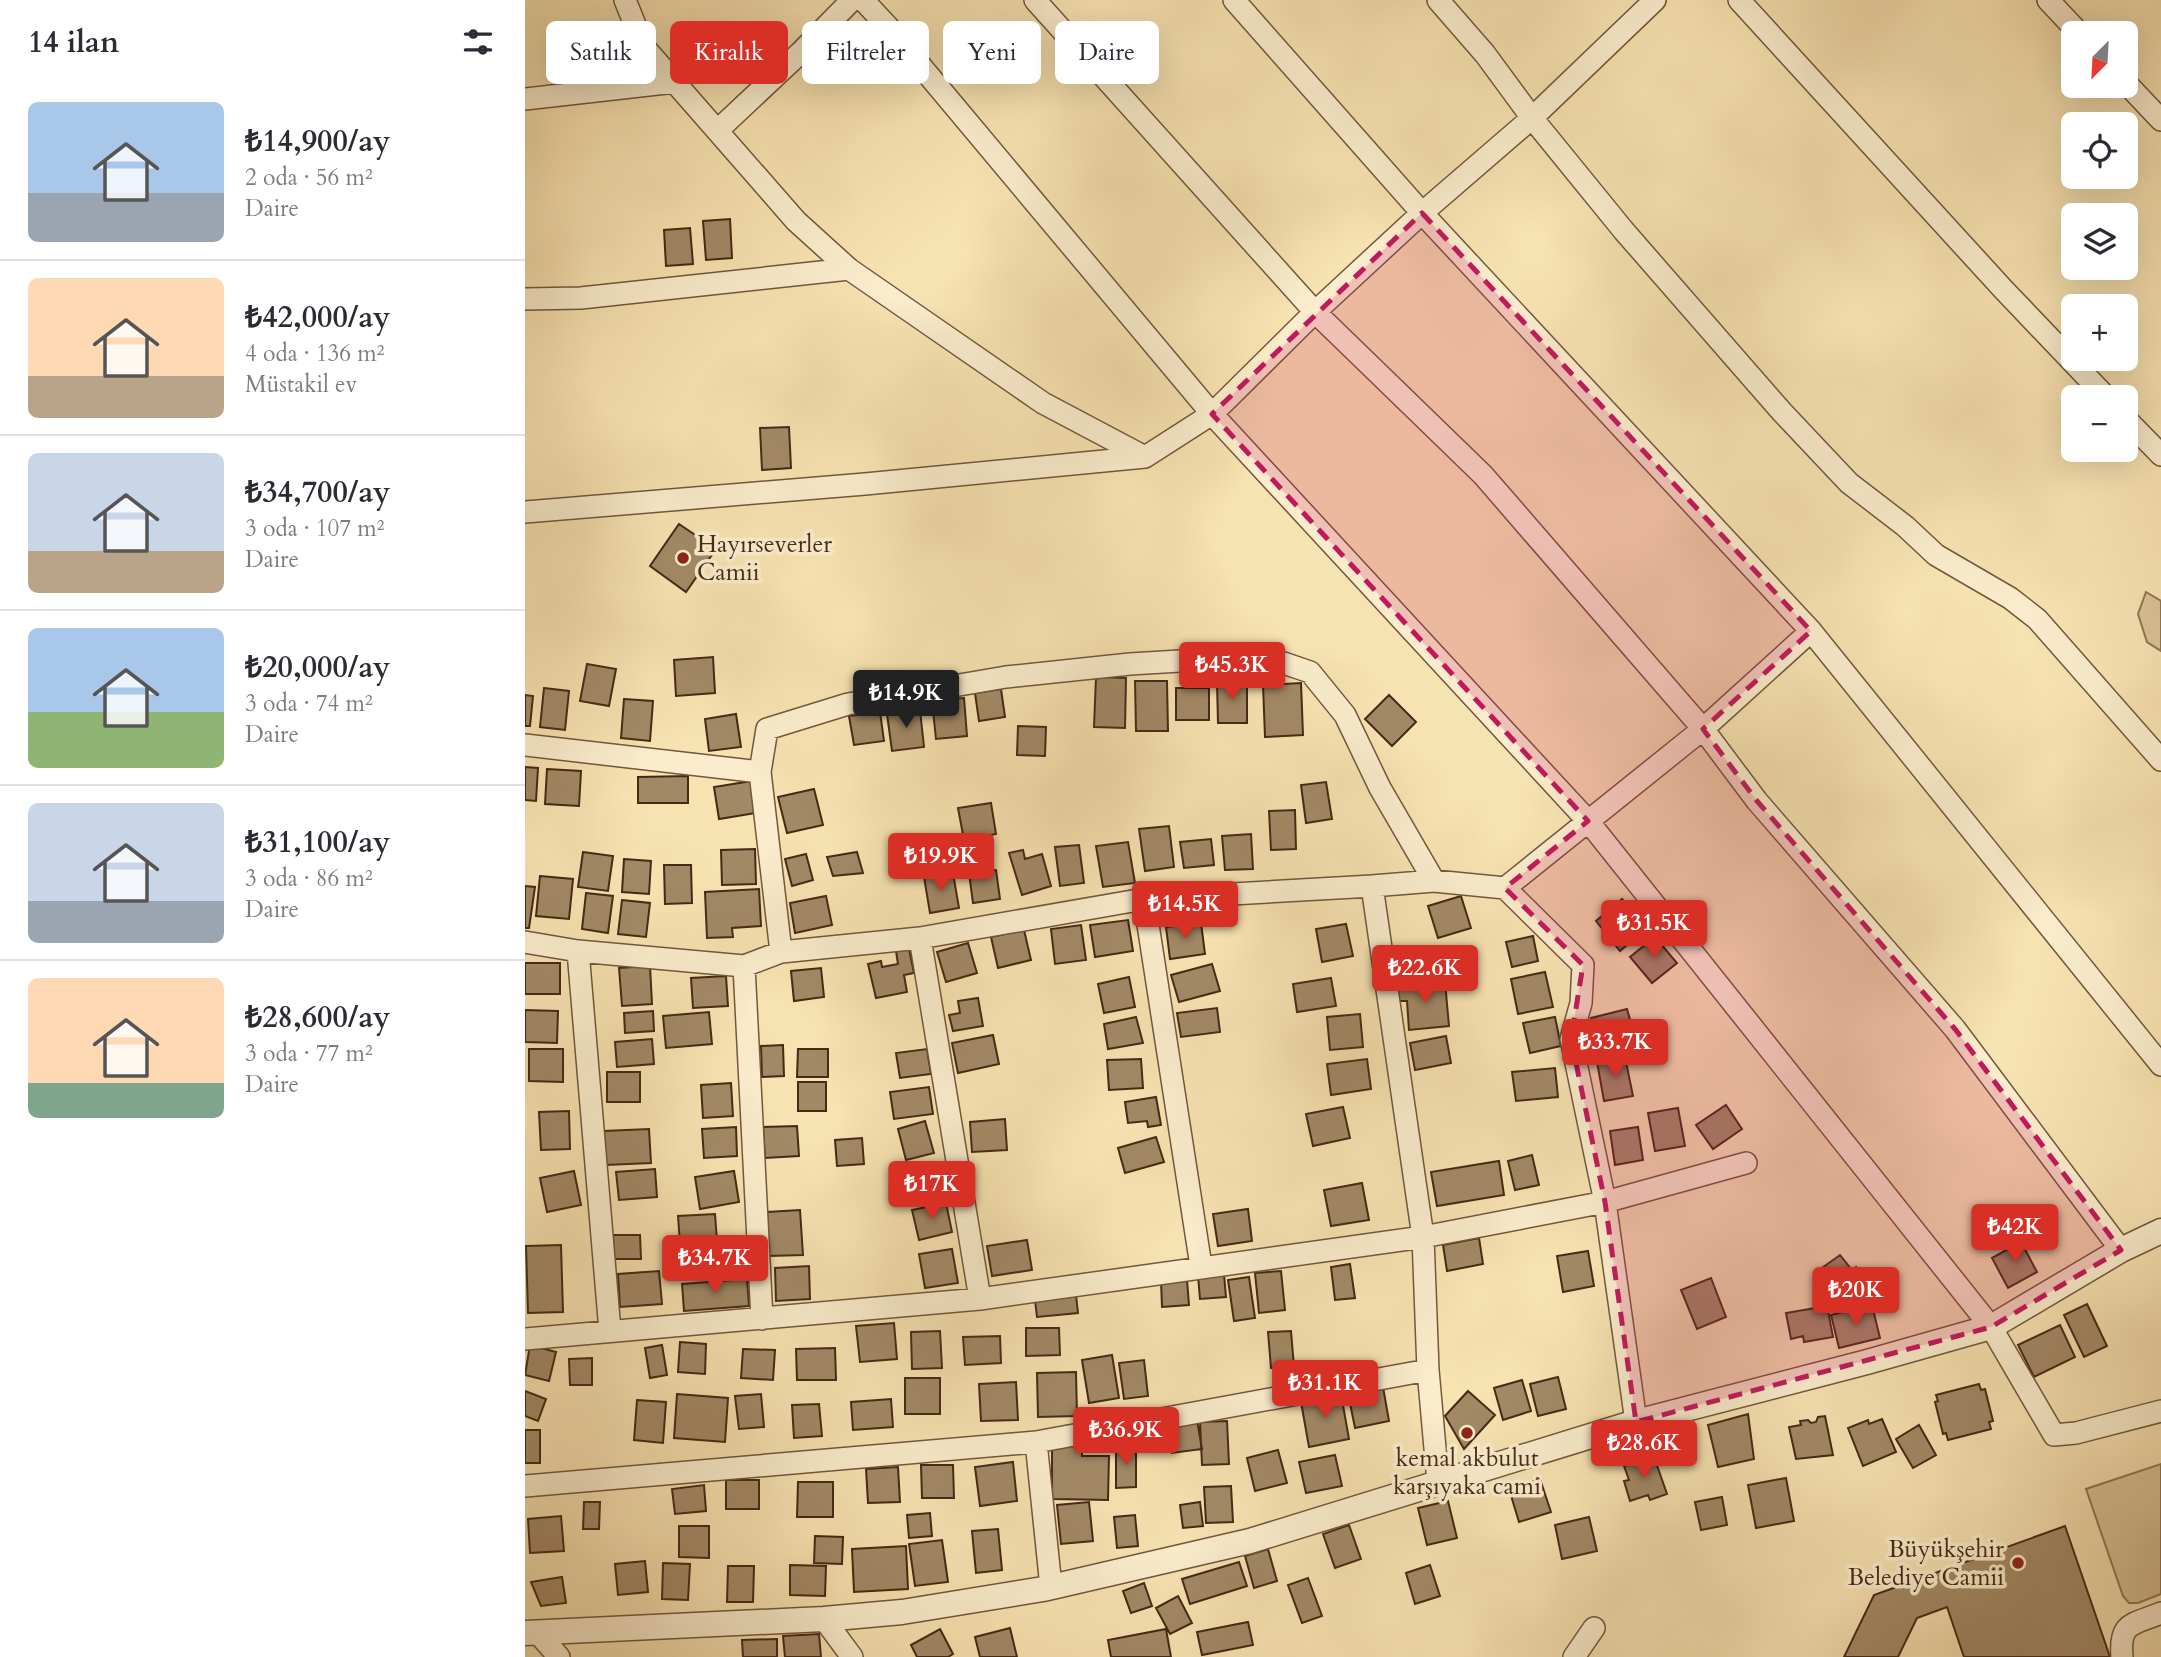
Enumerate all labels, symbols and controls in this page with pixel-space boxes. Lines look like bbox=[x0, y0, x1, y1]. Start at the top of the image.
chip: Satılık bbox=[546, 21, 656, 84]
chip: Kiralık bbox=[670, 21, 788, 84]
chip: Filtreler bbox=[802, 21, 929, 84]
chip: Yeni bbox=[943, 21, 1041, 84]
chip: Daire bbox=[1055, 21, 1159, 84]
north arrow bbox=[2061, 21, 2139, 98]
map controls bbox=[2061, 21, 2138, 462]
text: 14 ilan bbox=[28, 22, 119, 63]
icon: filters bbox=[459, 23, 497, 61]
button: locate bbox=[2061, 112, 2138, 189]
text: ₺14,900/ay bbox=[245, 121, 390, 162]
icon: home bbox=[84, 130, 168, 214]
text: 2 oda · 56 m² bbox=[245, 162, 373, 193]
text: Daire bbox=[245, 193, 299, 224]
button: layers bbox=[2061, 203, 2138, 280]
button: + bbox=[2061, 294, 2138, 371]
text: ₺42,000/ay bbox=[245, 297, 390, 338]
icon: home bbox=[84, 306, 168, 390]
text: 4 oda · 136 m² bbox=[245, 338, 384, 369]
text: Müstakil ev bbox=[245, 369, 357, 400]
button: − bbox=[2061, 385, 2138, 462]
text: ₺34,700/ay bbox=[245, 472, 390, 513]
icon: home bbox=[84, 481, 168, 565]
text: 3 oda · 107 m² bbox=[245, 513, 384, 544]
place label: Hayırseverler Camii bbox=[697, 528, 832, 589]
text: Daire bbox=[245, 544, 299, 575]
marker: Hayırseverler Camii bbox=[675, 550, 691, 566]
pin: ₺45.3K bbox=[1175, 642, 1289, 702]
text: ₺20,000/ay bbox=[245, 647, 390, 688]
text: ₺45.3K bbox=[1195, 649, 1269, 680]
icon: home bbox=[84, 656, 168, 740]
pin: ₺14.9K bbox=[849, 670, 963, 730]
text: ₺14.9K bbox=[869, 677, 943, 708]
text: 3 oda · 74 m² bbox=[245, 688, 373, 719]
text: Daire bbox=[245, 719, 299, 750]
text: ₺31,100/ay bbox=[245, 822, 390, 863]
icon: home bbox=[84, 831, 168, 915]
pin: ₺19.9K bbox=[884, 834, 998, 893]
text: ₺19.9K bbox=[904, 840, 978, 871]
text: 3 oda · 86 m² bbox=[245, 863, 373, 894]
pin: ₺14.5K bbox=[1128, 881, 1242, 941]
text: ₺14.5K bbox=[1148, 888, 1222, 919]
text: Daire bbox=[245, 894, 299, 925]
pin: ₺31.5K bbox=[1597, 900, 1711, 960]
text: ₺31.5K bbox=[1617, 907, 1691, 938]
pin: ₺22.6K bbox=[1368, 946, 1482, 1005]
text: ₺22.6K bbox=[1388, 952, 1462, 983]
text: ₺28,600/ay bbox=[245, 997, 390, 1038]
icon: home bbox=[84, 1006, 168, 1090]
pin: ₺33.7K bbox=[1558, 1020, 1672, 1079]
text: ₺33.7K bbox=[1578, 1026, 1652, 1057]
text: 3 oda · 77 m² bbox=[245, 1038, 373, 1069]
text: Daire bbox=[245, 1069, 299, 1100]
pin: ₺17K bbox=[891, 1162, 973, 1221]
text: ₺17K bbox=[904, 1168, 960, 1199]
pin: ₺42K bbox=[1974, 1204, 2056, 1264]
text: ₺42K bbox=[1987, 1211, 2043, 1242]
pin: ₺34.7K bbox=[658, 1236, 772, 1295]
text: ₺34.7K bbox=[678, 1242, 752, 1273]
pin: ₺20K bbox=[1815, 1268, 1897, 1327]
text: ₺20K bbox=[1828, 1274, 1884, 1305]
pin: ₺31.1K bbox=[1268, 1360, 1382, 1420]
text: ₺31.1K bbox=[1288, 1367, 1362, 1398]
pin: ₺36.9K bbox=[1069, 1408, 1183, 1467]
text: ₺36.9K bbox=[1089, 1414, 1163, 1445]
pin: ₺28.6K bbox=[1587, 1420, 1701, 1480]
marker: kemal akbulut karşıyaka cami bbox=[1459, 1425, 1475, 1441]
text: ₺28.6K bbox=[1607, 1427, 1681, 1458]
place label: kemal akbulut karşıyaka cami bbox=[1393, 1442, 1541, 1503]
place label: Büyükşehir Belediye Camii bbox=[1848, 1533, 2004, 1594]
marker: Büyükşehir Belediye Camii bbox=[2010, 1555, 2026, 1571]

